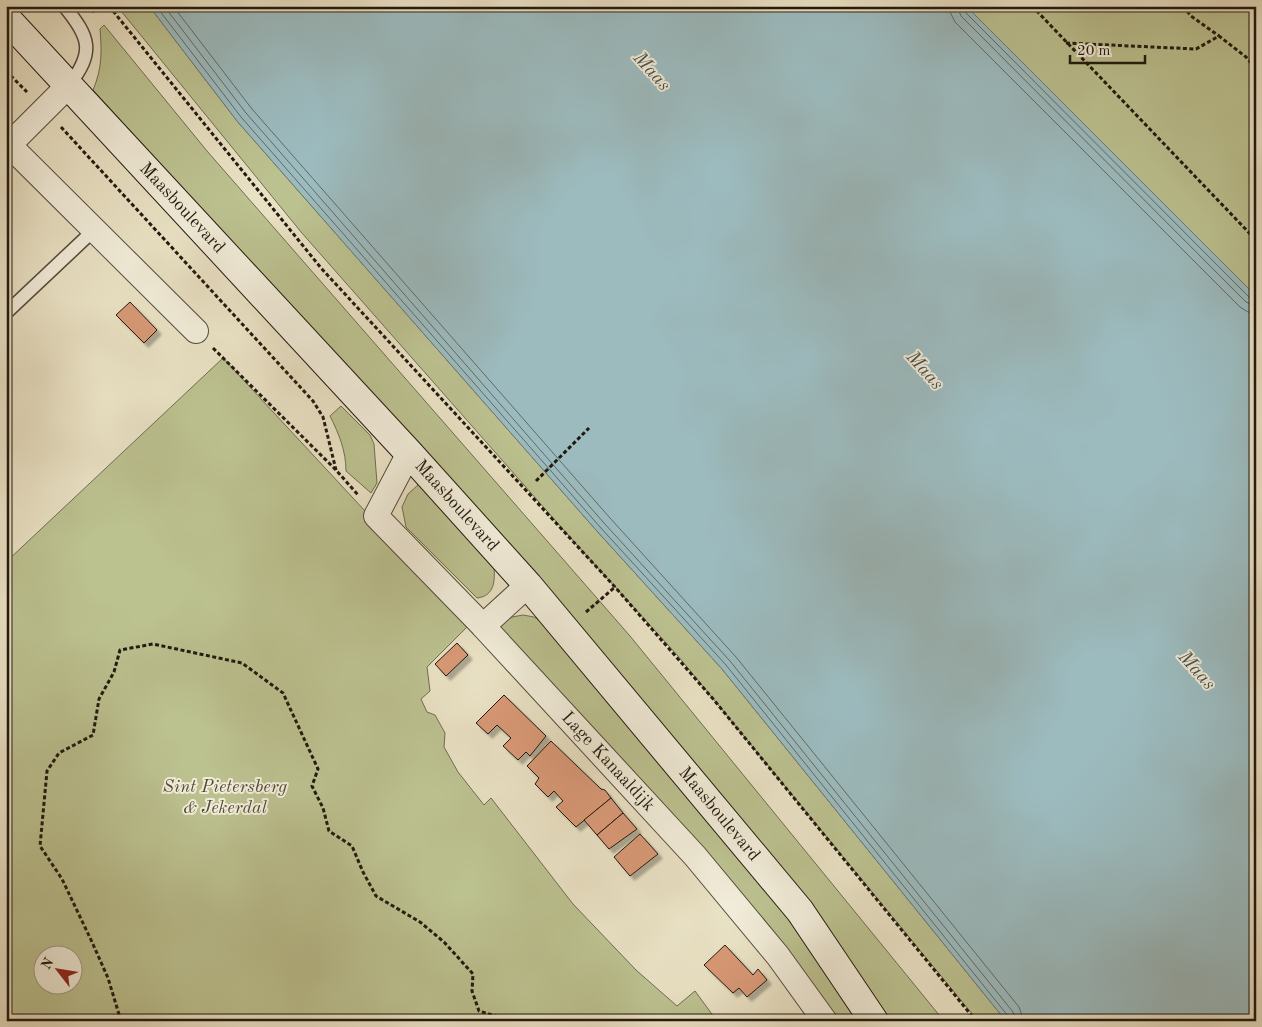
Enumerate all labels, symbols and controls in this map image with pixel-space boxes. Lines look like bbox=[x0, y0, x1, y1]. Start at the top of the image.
scale bar bbox=[1070, 32, 1144, 64]
text: 20 m bbox=[1077, 44, 1111, 59]
water label: Maas bbox=[628, 48, 673, 95]
street label: Maasboulevard bbox=[136, 159, 228, 257]
water label: Maas bbox=[901, 347, 946, 394]
street label: Maasboulevard bbox=[411, 457, 502, 555]
water label: Maas bbox=[1173, 647, 1218, 694]
street label: Lage Kanaaldijk bbox=[558, 708, 658, 815]
street label: Maasboulevard bbox=[675, 764, 763, 864]
park label: Sint Pietersberg & Jekerdal bbox=[163, 778, 287, 817]
north arrow bbox=[32, 944, 82, 994]
text: N bbox=[39, 955, 57, 972]

